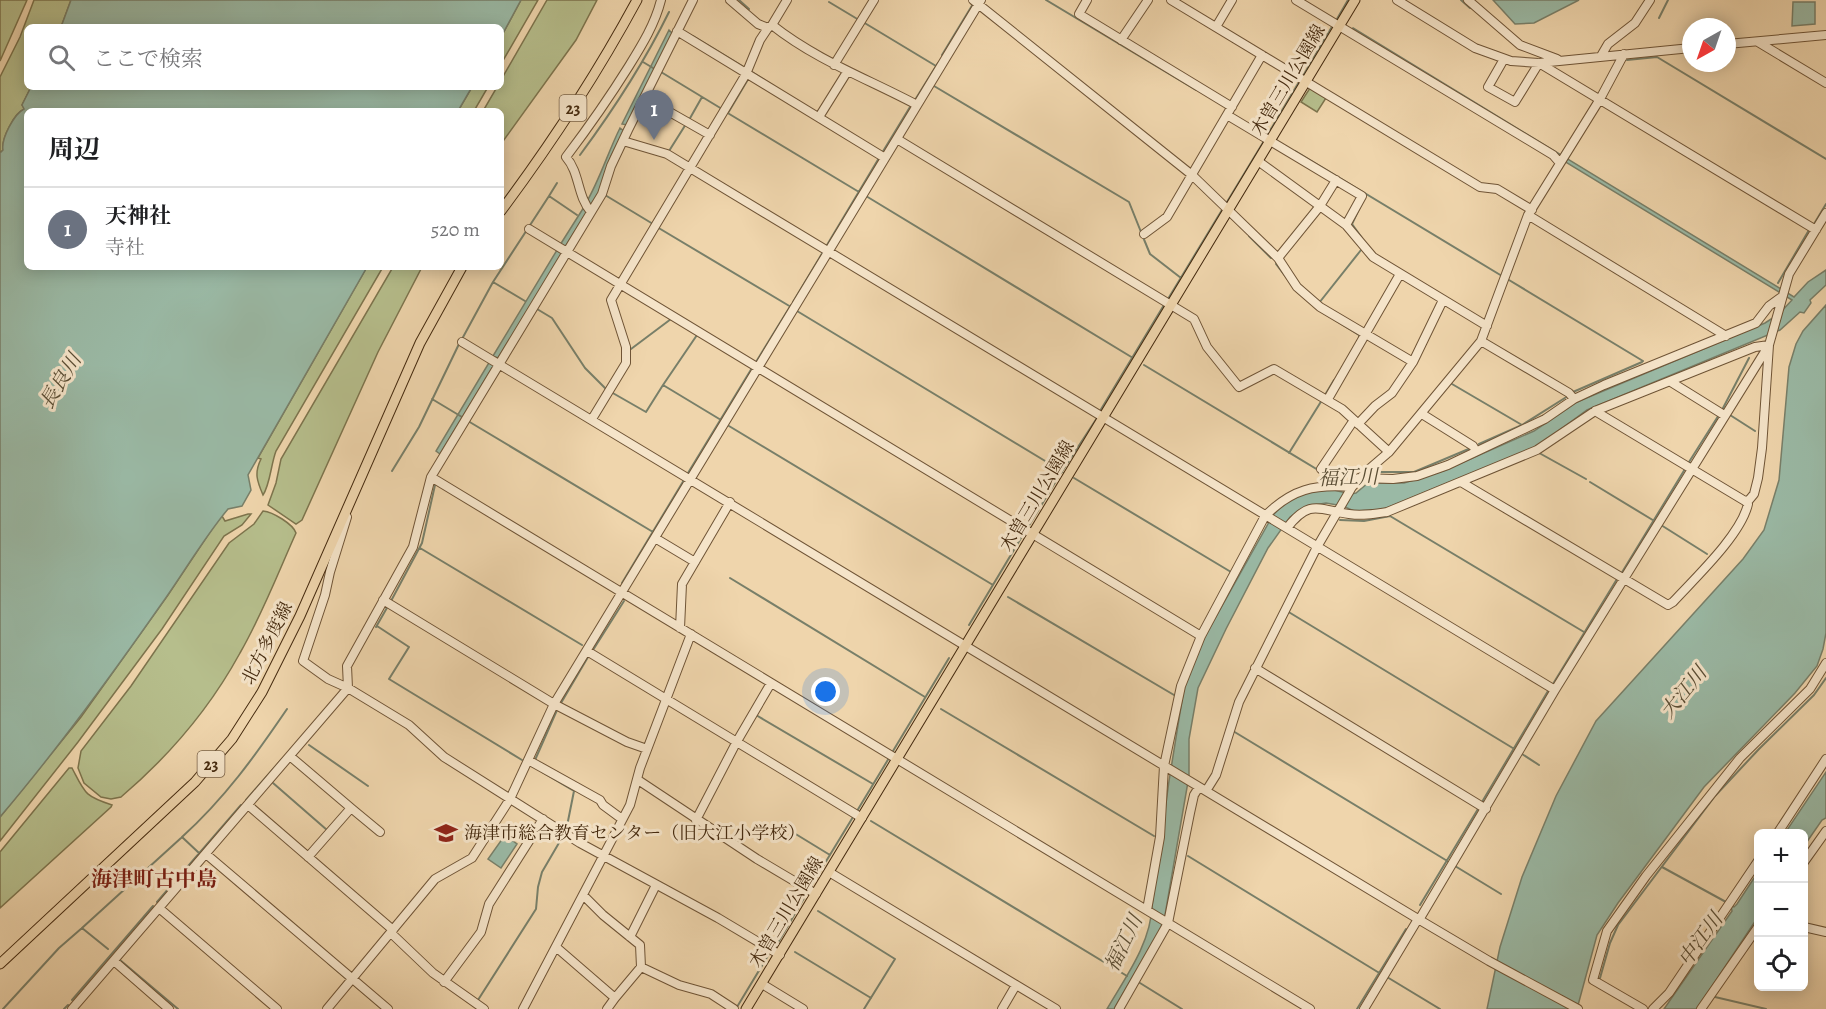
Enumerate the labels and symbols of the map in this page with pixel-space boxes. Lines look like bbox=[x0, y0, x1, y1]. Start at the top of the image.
north arrow bbox=[1682, 18, 1736, 72]
street label: 木曽三川公園線 bbox=[1245, 20, 1331, 140]
pin: 1 bbox=[634, 90, 674, 140]
road number: 23 bbox=[560, 95, 586, 121]
water label: 長良川 bbox=[33, 347, 88, 414]
street label: 木曽三川公園線 bbox=[994, 436, 1080, 556]
water label: 福江川 bbox=[1318, 463, 1380, 492]
street label: 北方多度線 bbox=[236, 597, 298, 689]
water label: 大江川 bbox=[1654, 659, 1714, 724]
your location bbox=[811, 677, 840, 706]
road number: 23 bbox=[198, 751, 224, 777]
school or university icon: 海津市総合教育センター（旧大江小学校） bbox=[433, 820, 459, 846]
place label: 海津市総合教育センター（旧大江小学校） bbox=[464, 821, 805, 845]
street label: 木曽三川公園線 bbox=[743, 852, 829, 972]
district label: 海津町古中島 bbox=[91, 865, 217, 893]
water label: 中江川 bbox=[1672, 905, 1730, 971]
water label: 福江川 bbox=[1098, 909, 1150, 976]

